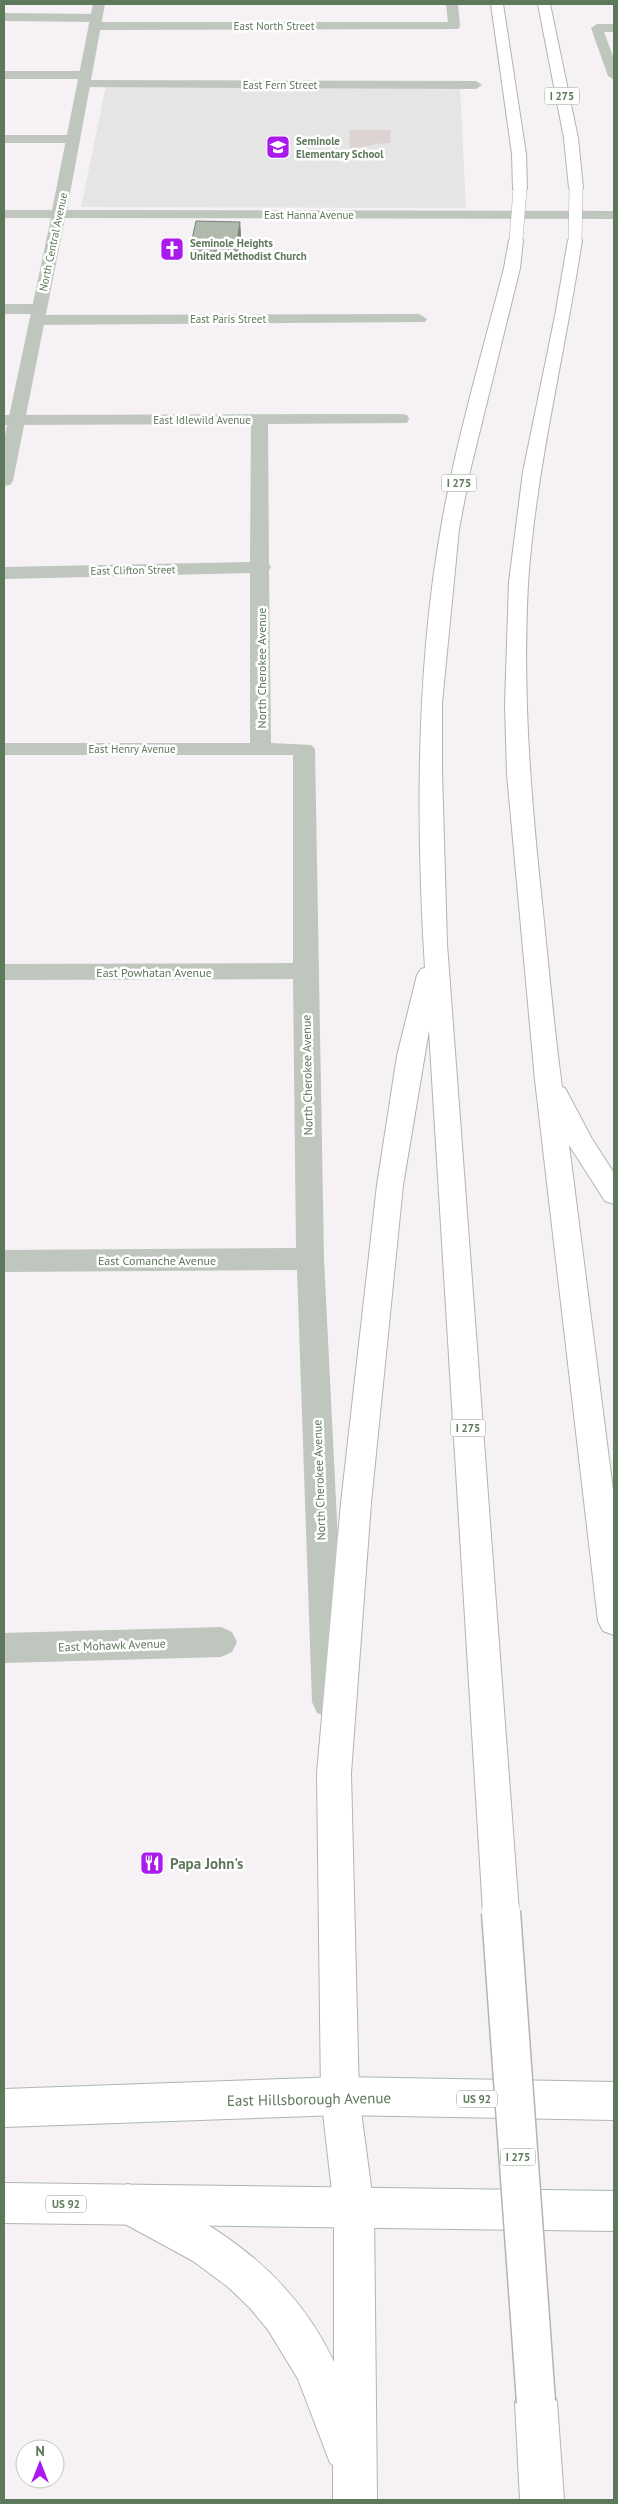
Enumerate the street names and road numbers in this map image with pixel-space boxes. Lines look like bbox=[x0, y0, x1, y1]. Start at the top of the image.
street label: East North Street bbox=[234, 19, 315, 33]
street label: East Fern Street bbox=[243, 78, 318, 92]
road number: I 275 bbox=[544, 88, 580, 104]
street label: North Central Avenue bbox=[36, 191, 70, 293]
street label: East Hanna Avenue bbox=[264, 208, 354, 222]
street label: East Paris Street bbox=[190, 312, 266, 326]
street label: East Idlewild Avenue bbox=[153, 413, 251, 427]
road number: I 275 bbox=[442, 474, 476, 492]
street label: East Clifton Street bbox=[90, 562, 176, 578]
street label: North Cherokee Avenue bbox=[254, 608, 269, 728]
street label: East Henry Avenue bbox=[88, 742, 176, 756]
street label: East Powhatan Avenue bbox=[96, 965, 212, 980]
street label: North Cherokee Avenue bbox=[298, 1014, 316, 1136]
street label: East Comanche Avenue bbox=[98, 1253, 216, 1268]
street label: North Cherokee Avenue bbox=[309, 1419, 329, 1541]
road number: I 275 bbox=[450, 1420, 486, 1436]
street label: East Mohawk Avenue bbox=[58, 1636, 166, 1654]
street label: East Hillsborough Avenue bbox=[227, 2088, 391, 2110]
road number: US 92 bbox=[457, 2090, 497, 2108]
road number: I 275 bbox=[500, 2148, 536, 2166]
road number: US 92 bbox=[46, 2196, 86, 2212]

